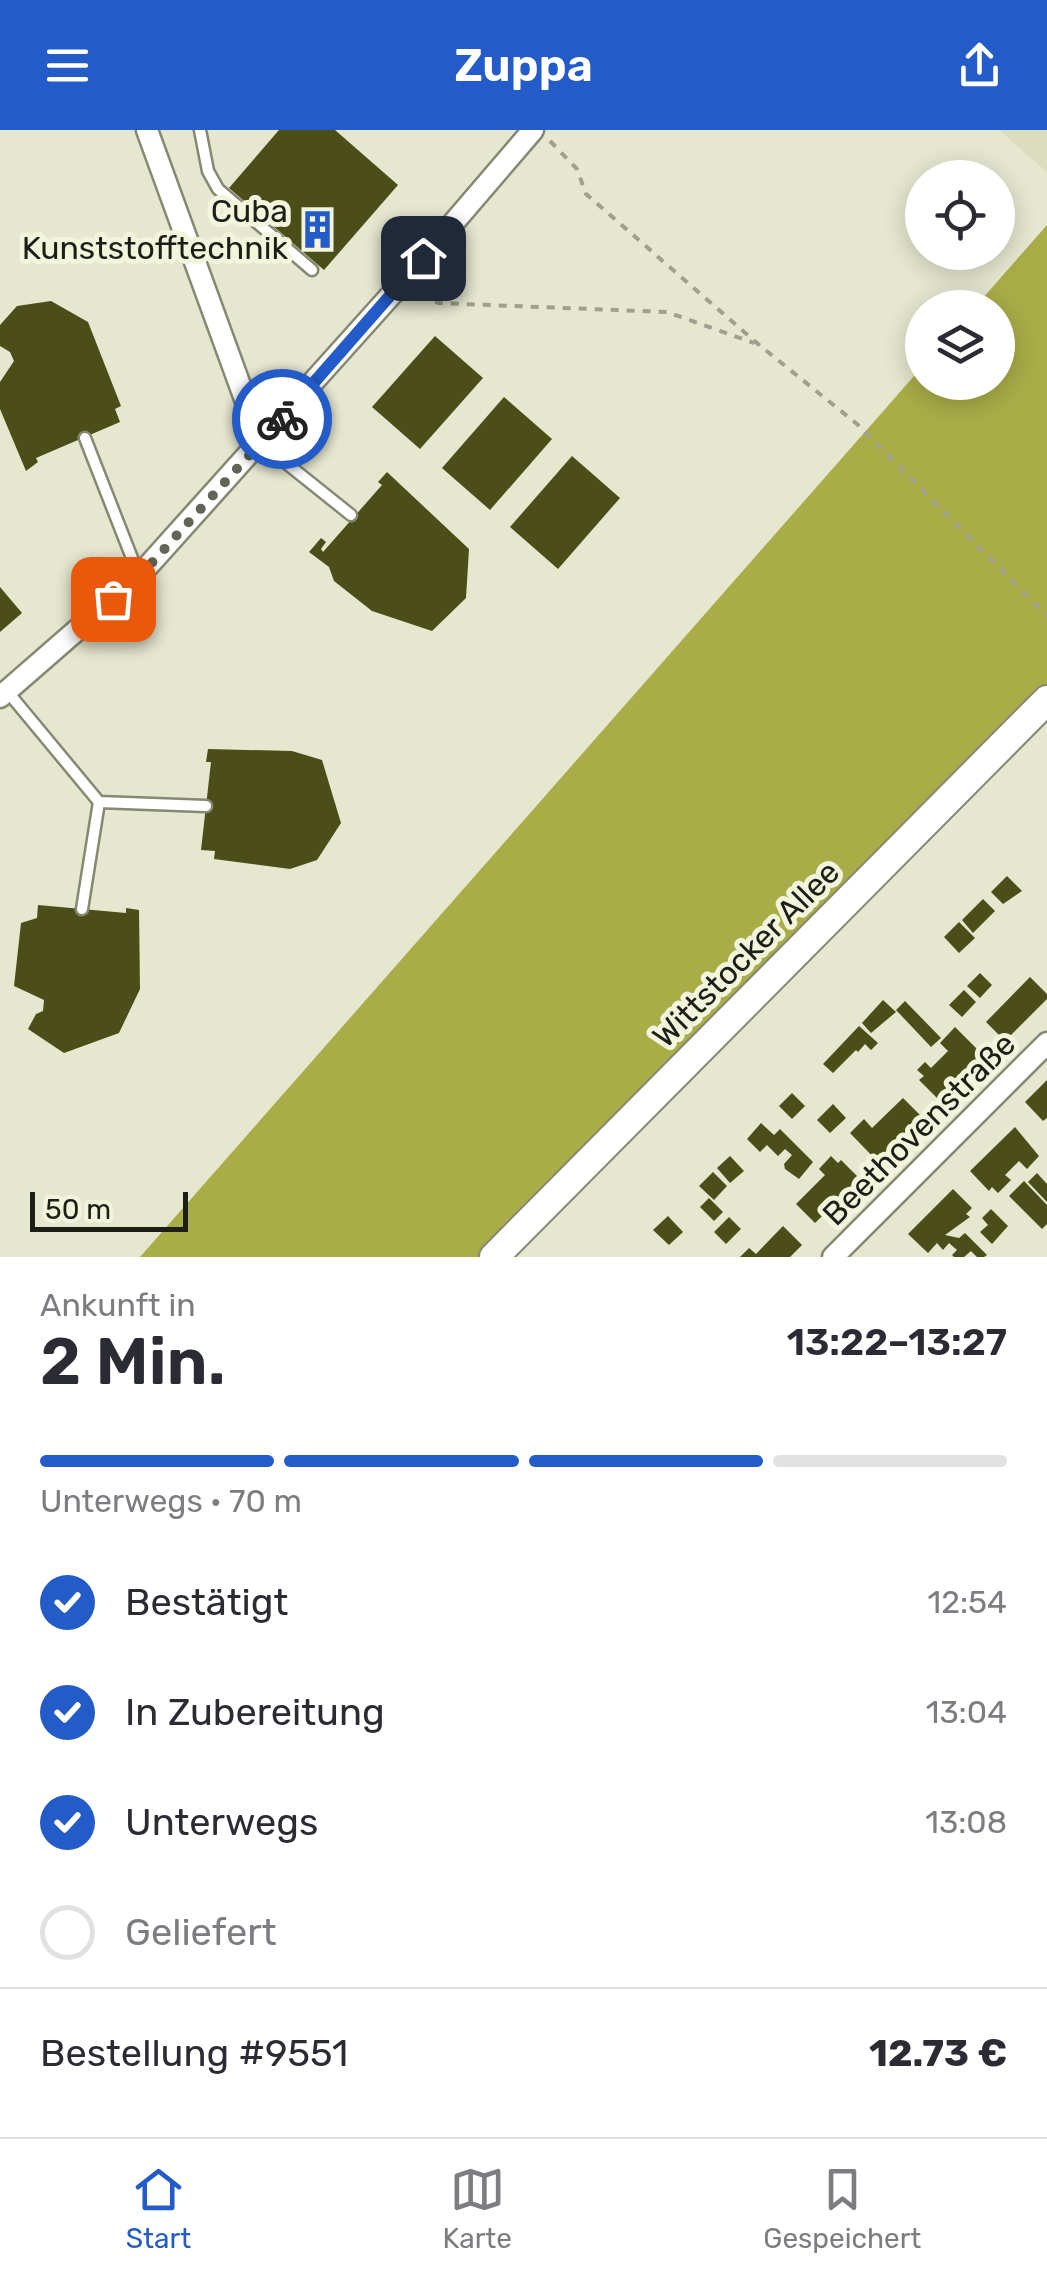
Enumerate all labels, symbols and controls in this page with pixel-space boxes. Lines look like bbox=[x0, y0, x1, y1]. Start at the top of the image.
icon: menu bbox=[40, 38, 95, 93]
icon: share bbox=[952, 38, 1007, 93]
text: Zuppa bbox=[454, 39, 593, 92]
map controls bbox=[905, 160, 1015, 400]
button: locate bbox=[905, 160, 1015, 270]
place label: Cuba Kunststofftechnik bbox=[22, 192, 288, 267]
building icon: Cuba Kunststofftechnik bbox=[297, 208, 339, 250]
pin bbox=[381, 216, 466, 301]
icon: home bbox=[396, 231, 451, 286]
button: layers bbox=[905, 290, 1015, 400]
courier bbox=[232, 369, 332, 469]
icon: bike bbox=[255, 392, 310, 447]
pin bbox=[71, 557, 156, 642]
icon: bag bbox=[86, 572, 141, 627]
street label: Wittstocker Allee bbox=[645, 853, 847, 1055]
street label: Beethovenstraße bbox=[815, 1025, 1023, 1233]
scale bar bbox=[30, 1187, 188, 1232]
text: 50 m bbox=[45, 1193, 111, 1226]
text: Ankunft in bbox=[40, 1286, 196, 1324]
text: 13:22–13:27 bbox=[787, 1319, 1007, 1365]
text: 2 Min. bbox=[40, 1323, 226, 1400]
text: Unterwegs · 70 m bbox=[40, 1482, 302, 1520]
icon: check bbox=[40, 1575, 95, 1630]
text: Bestätigt bbox=[125, 1579, 288, 1625]
text: 12:54 bbox=[927, 1583, 1007, 1621]
icon: check bbox=[40, 1685, 95, 1740]
text: In Zubereitung bbox=[125, 1689, 385, 1735]
text: 13:04 bbox=[926, 1693, 1007, 1731]
icon: check bbox=[40, 1795, 95, 1850]
text: Unterwegs bbox=[125, 1799, 318, 1845]
text: 13:08 bbox=[925, 1803, 1007, 1841]
text: Geliefert bbox=[125, 1909, 277, 1955]
text: Bestellung #9551 bbox=[40, 2030, 348, 2076]
text: 12.73 € bbox=[869, 2030, 1007, 2076]
tab: Start bbox=[126, 2162, 191, 2255]
tab: Karte bbox=[443, 2162, 512, 2255]
tab: Gespeichert bbox=[763, 2162, 921, 2255]

